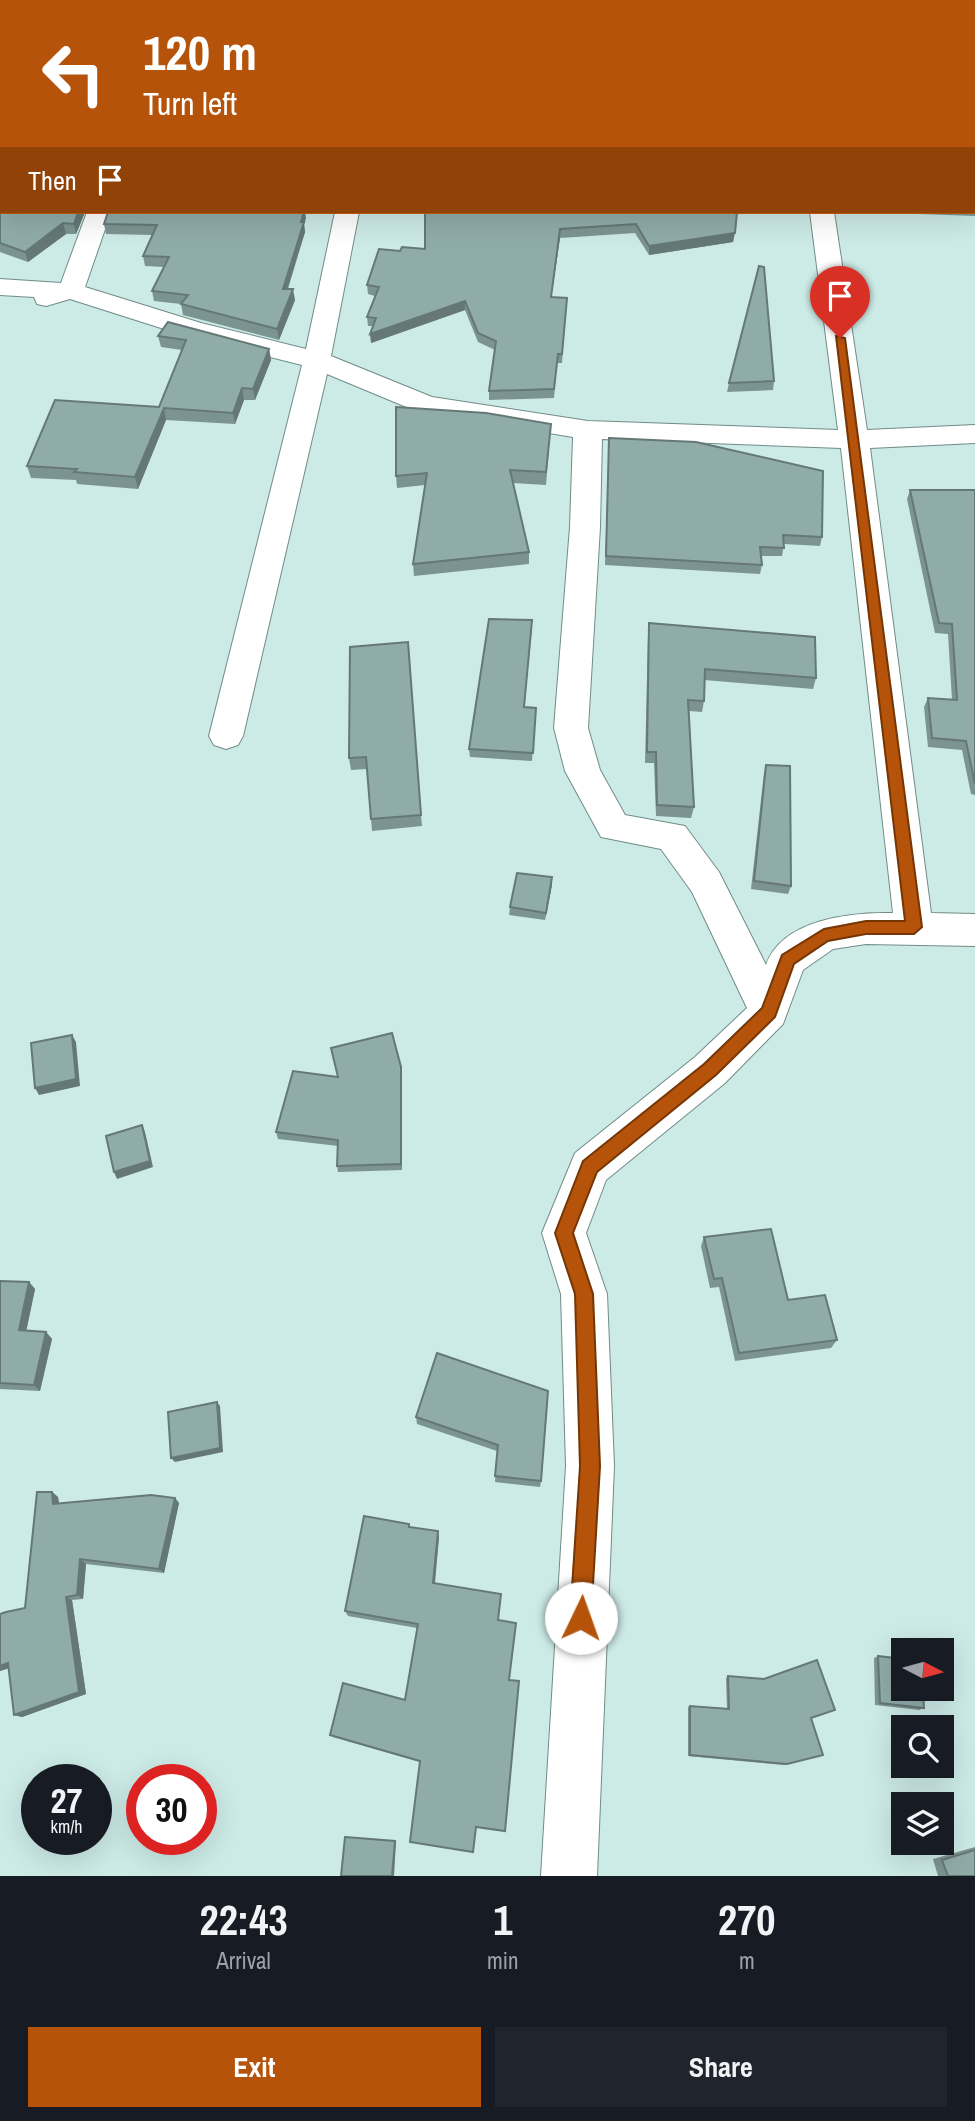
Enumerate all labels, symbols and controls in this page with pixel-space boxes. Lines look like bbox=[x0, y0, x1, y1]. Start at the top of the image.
text: 120 m bbox=[143, 19, 257, 85]
icon: left bbox=[28, 28, 119, 119]
text: Turn left bbox=[143, 82, 237, 125]
icon: arrive bbox=[91, 161, 129, 199]
text: Then bbox=[28, 163, 77, 198]
pin bbox=[810, 266, 870, 338]
icon: arrive bbox=[821, 277, 859, 315]
position arrow bbox=[544, 1581, 618, 1655]
north arrow bbox=[891, 1638, 954, 1701]
map controls bbox=[891, 1638, 954, 1855]
button: search bbox=[891, 1715, 954, 1778]
speed limit sign: 30 bbox=[126, 1764, 217, 1855]
text: 27 bbox=[51, 1777, 82, 1824]
button: layers bbox=[891, 1792, 954, 1855]
text: km/h bbox=[51, 1814, 83, 1839]
text: 22:43 bbox=[200, 1892, 288, 1948]
text: 1 bbox=[493, 1892, 512, 1948]
text: 270 bbox=[718, 1892, 776, 1948]
text: Arrival bbox=[216, 1945, 271, 1976]
text: min bbox=[487, 1945, 519, 1976]
text: m bbox=[739, 1945, 755, 1976]
button: Exit bbox=[28, 2027, 481, 2107]
button: Share bbox=[495, 2027, 947, 2107]

